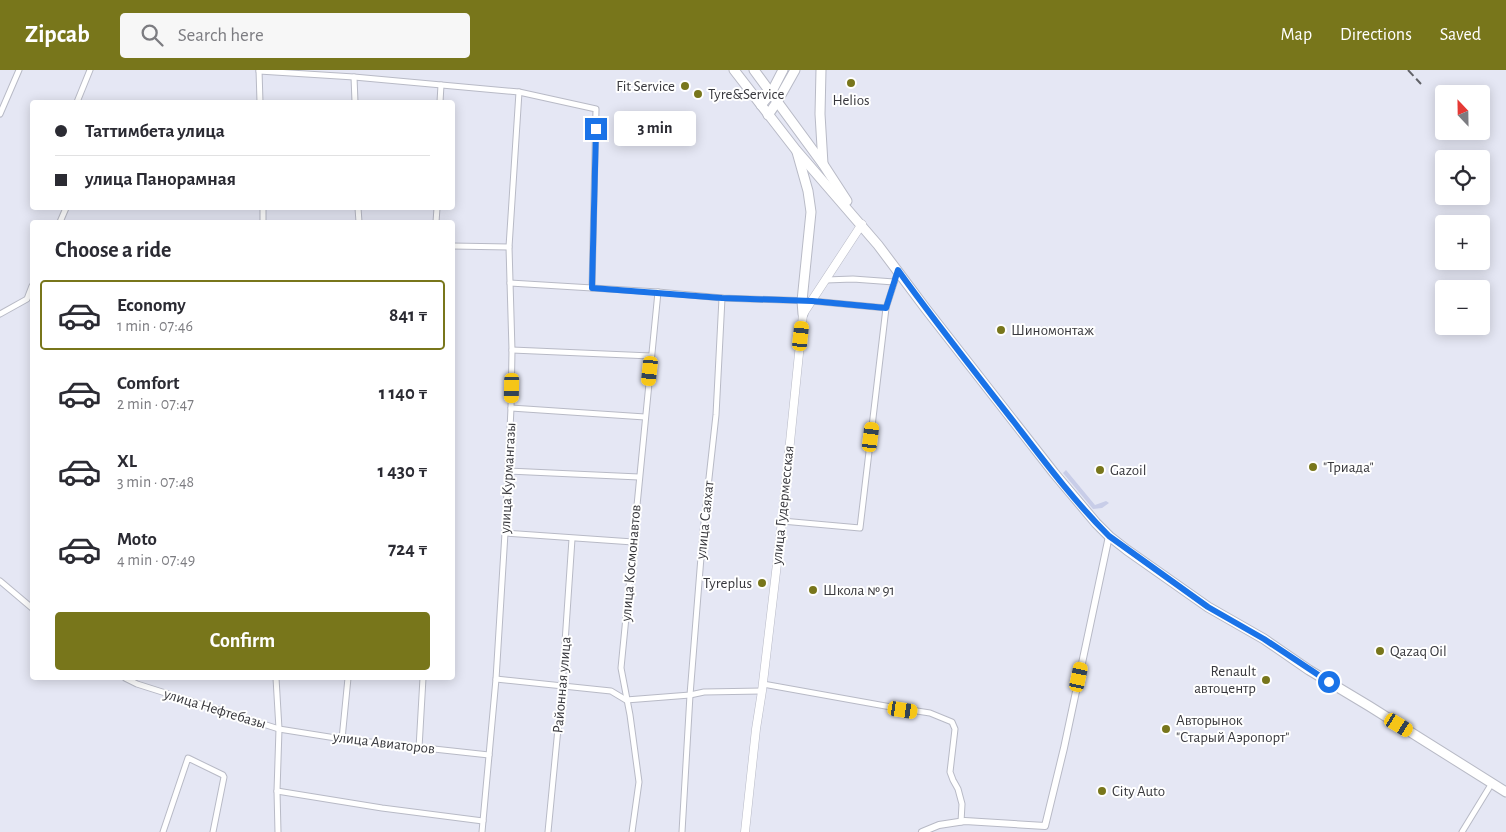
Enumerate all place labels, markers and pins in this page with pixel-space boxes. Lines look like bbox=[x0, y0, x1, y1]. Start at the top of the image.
marker: Helios bbox=[845, 77, 857, 89]
place label: Fit Service bbox=[616, 79, 675, 94]
marker: Fit Service bbox=[679, 80, 691, 92]
place label: Tyre&Service bbox=[708, 87, 784, 102]
marker: Tyre&Service bbox=[692, 88, 704, 100]
place label: Helios bbox=[832, 93, 870, 108]
place label: Шиномонтаж bbox=[1011, 323, 1094, 338]
marker: Шиномонтаж bbox=[995, 324, 1007, 336]
place label: "Триада" bbox=[1323, 460, 1374, 475]
marker: "Триада" bbox=[1307, 461, 1319, 473]
place label: Gazoil bbox=[1110, 463, 1146, 478]
marker: Gazoil bbox=[1094, 464, 1106, 476]
place label: Tyreplus bbox=[703, 576, 752, 591]
marker: Tyreplus bbox=[756, 577, 768, 589]
place label: Школа № 91 bbox=[823, 583, 895, 598]
marker: Школа № 91 bbox=[807, 584, 819, 596]
place label: Qazaq Oil bbox=[1390, 644, 1447, 659]
marker: Qazaq Oil bbox=[1374, 645, 1386, 657]
place label: Renault автоцентр bbox=[1194, 664, 1256, 696]
marker: Renault автоцентр bbox=[1260, 674, 1272, 686]
place label: Авторынок "Старый Аэропорт" bbox=[1176, 713, 1290, 745]
marker: Авторынок "Старый Аэропорт" bbox=[1160, 723, 1172, 735]
place label: City Auto bbox=[1112, 784, 1165, 799]
marker: City Auto bbox=[1096, 785, 1108, 797]

